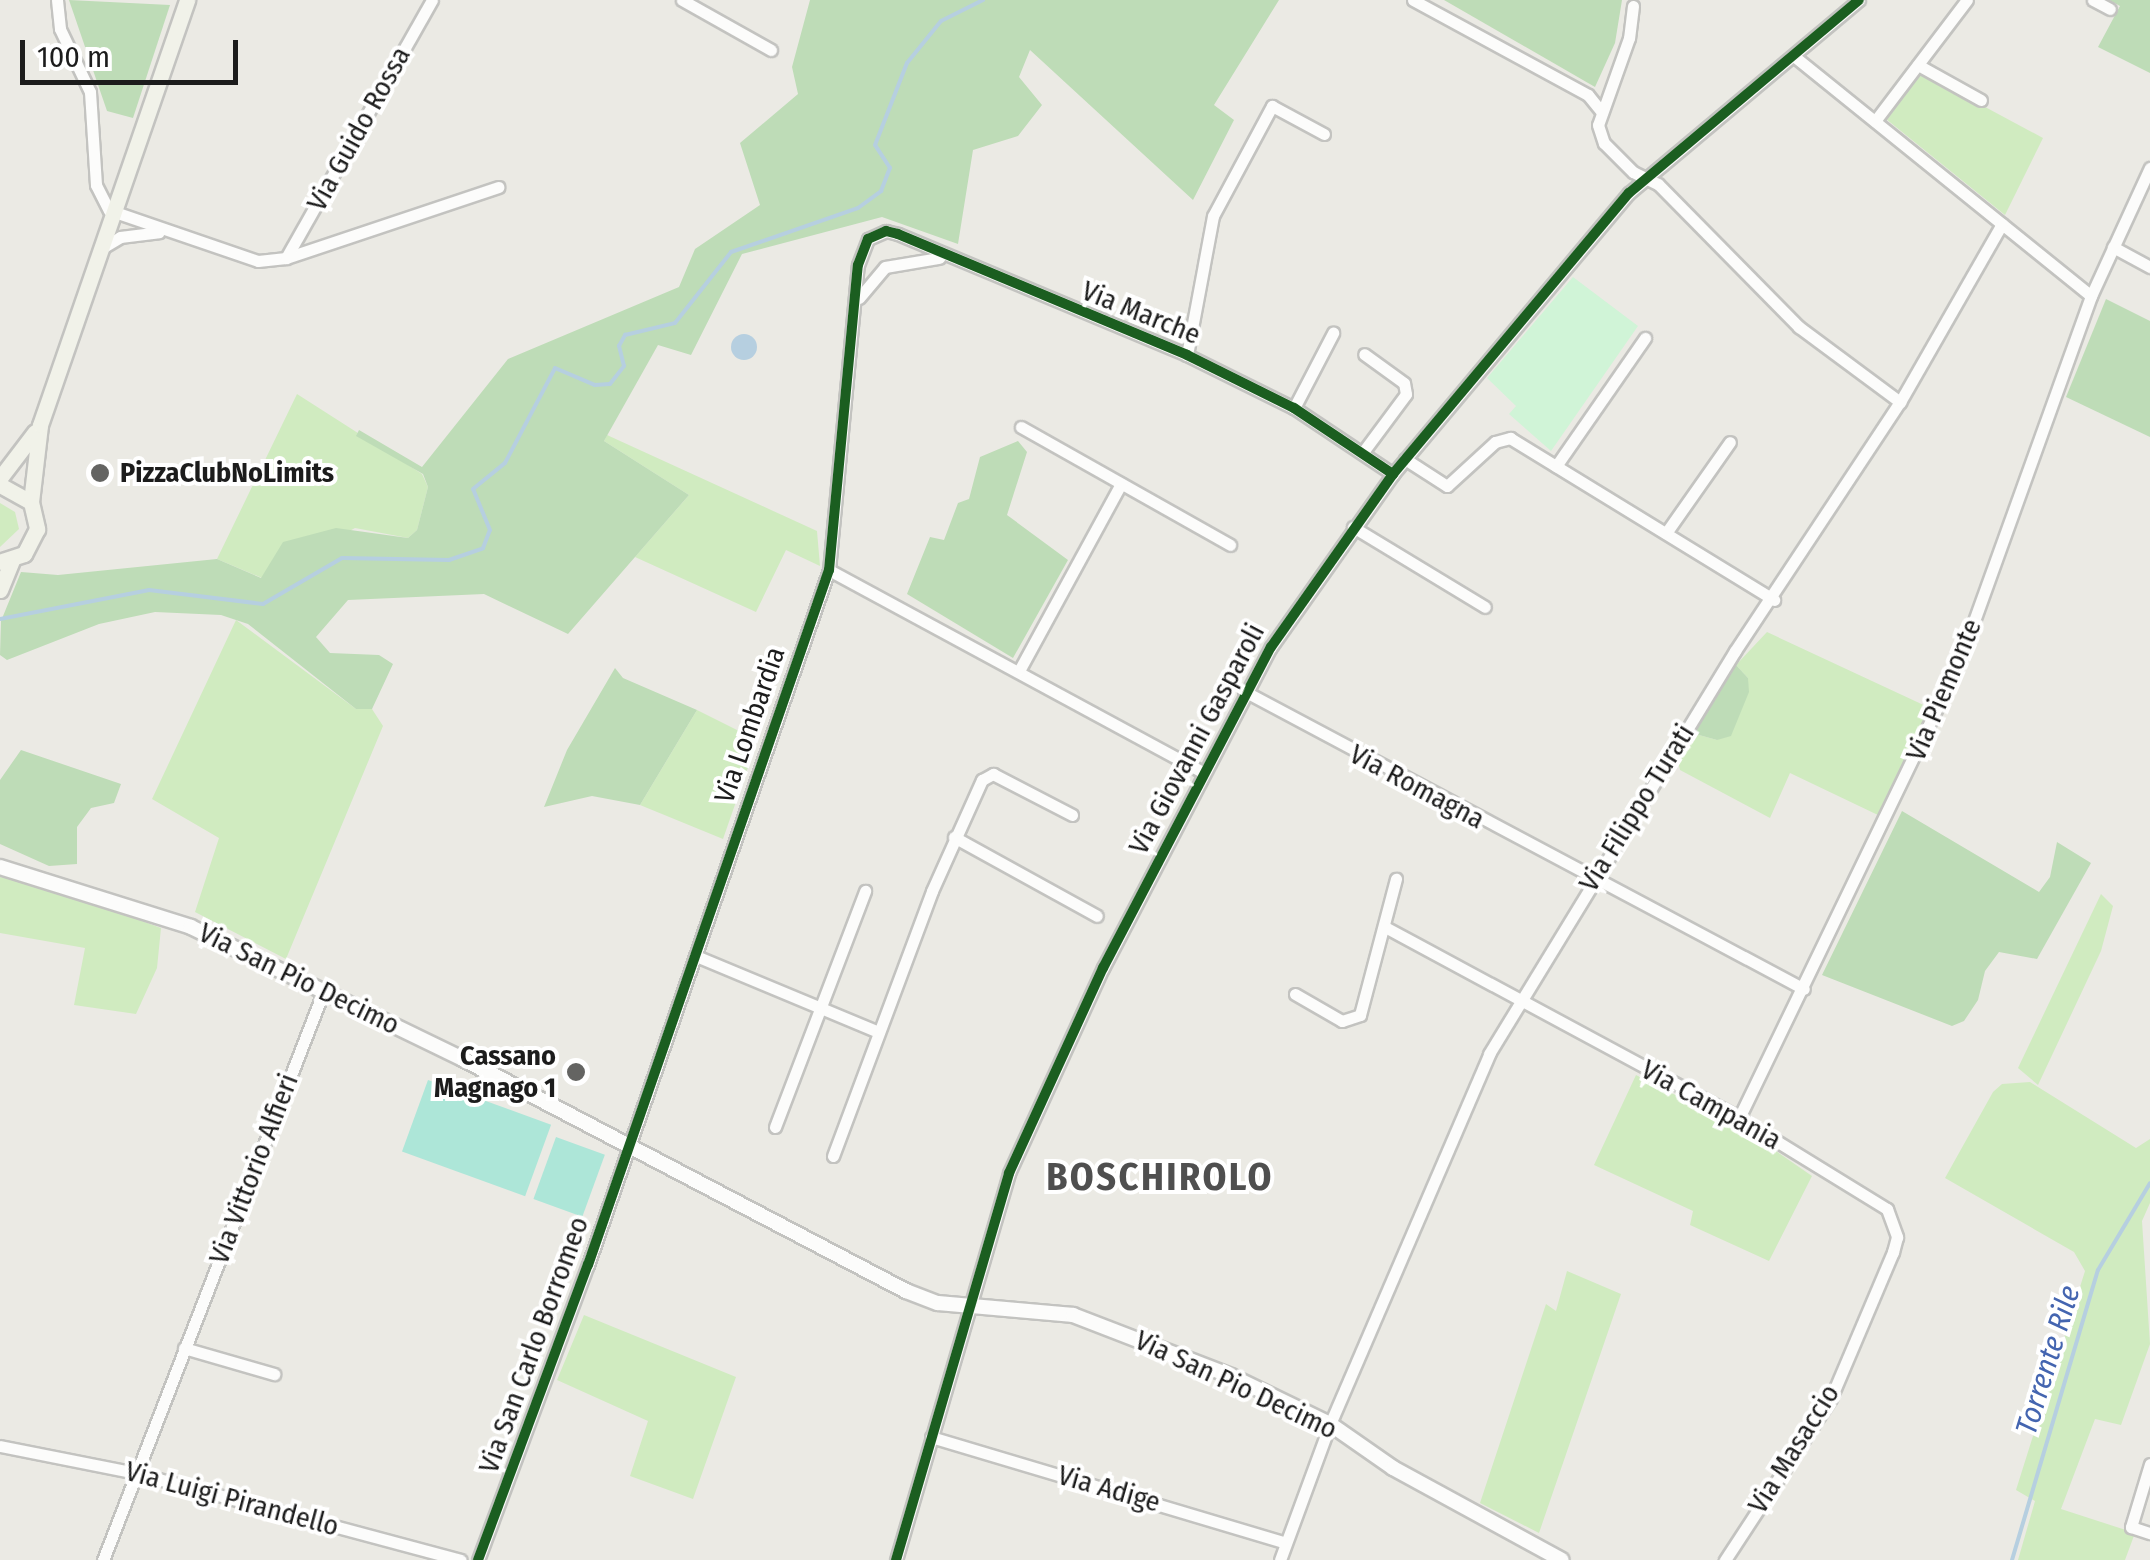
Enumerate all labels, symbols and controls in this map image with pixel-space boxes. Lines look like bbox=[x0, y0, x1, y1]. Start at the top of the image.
scale bar bbox=[25, 20, 242, 82]
text: 100 m bbox=[37, 39, 110, 75]
street label: Via Guido Rossa bbox=[300, 41, 418, 217]
street label: Via Marche bbox=[1077, 274, 1205, 352]
place label: PizzaClubNoLimits bbox=[120, 456, 334, 490]
marker: PizzaClubNoLimits bbox=[89, 462, 111, 484]
street label: Via Piemonte bbox=[1899, 614, 1989, 766]
street label: Via Giovanni Gasparoli bbox=[1122, 618, 1272, 860]
street label: Via Lombardia bbox=[708, 643, 792, 807]
street label: Via Filippo Turati bbox=[1572, 718, 1702, 898]
street label: Via Romagna bbox=[1344, 737, 1490, 837]
street label: Via San Pio Decimo bbox=[193, 916, 405, 1042]
place label: Cassano Magnago 1 bbox=[434, 1039, 556, 1105]
street label: Via Campania bbox=[1635, 1053, 1787, 1157]
marker: Cassano Magnago 1 bbox=[565, 1061, 587, 1083]
street label: Via Vittorio Alfieri bbox=[202, 1069, 306, 1269]
district label: BOSCHIROLO bbox=[1046, 1155, 1274, 1201]
street label: Via San Carlo Borromeo bbox=[472, 1212, 596, 1478]
water label: Torrente Rile bbox=[2008, 1281, 2088, 1439]
street label: Via San Pio Decimo bbox=[1130, 1324, 1342, 1446]
street label: Via Masaccio bbox=[1741, 1378, 1847, 1520]
street label: Via Luigi Pirandello bbox=[122, 1454, 342, 1544]
street label: Via Adige bbox=[1054, 1458, 1164, 1520]

